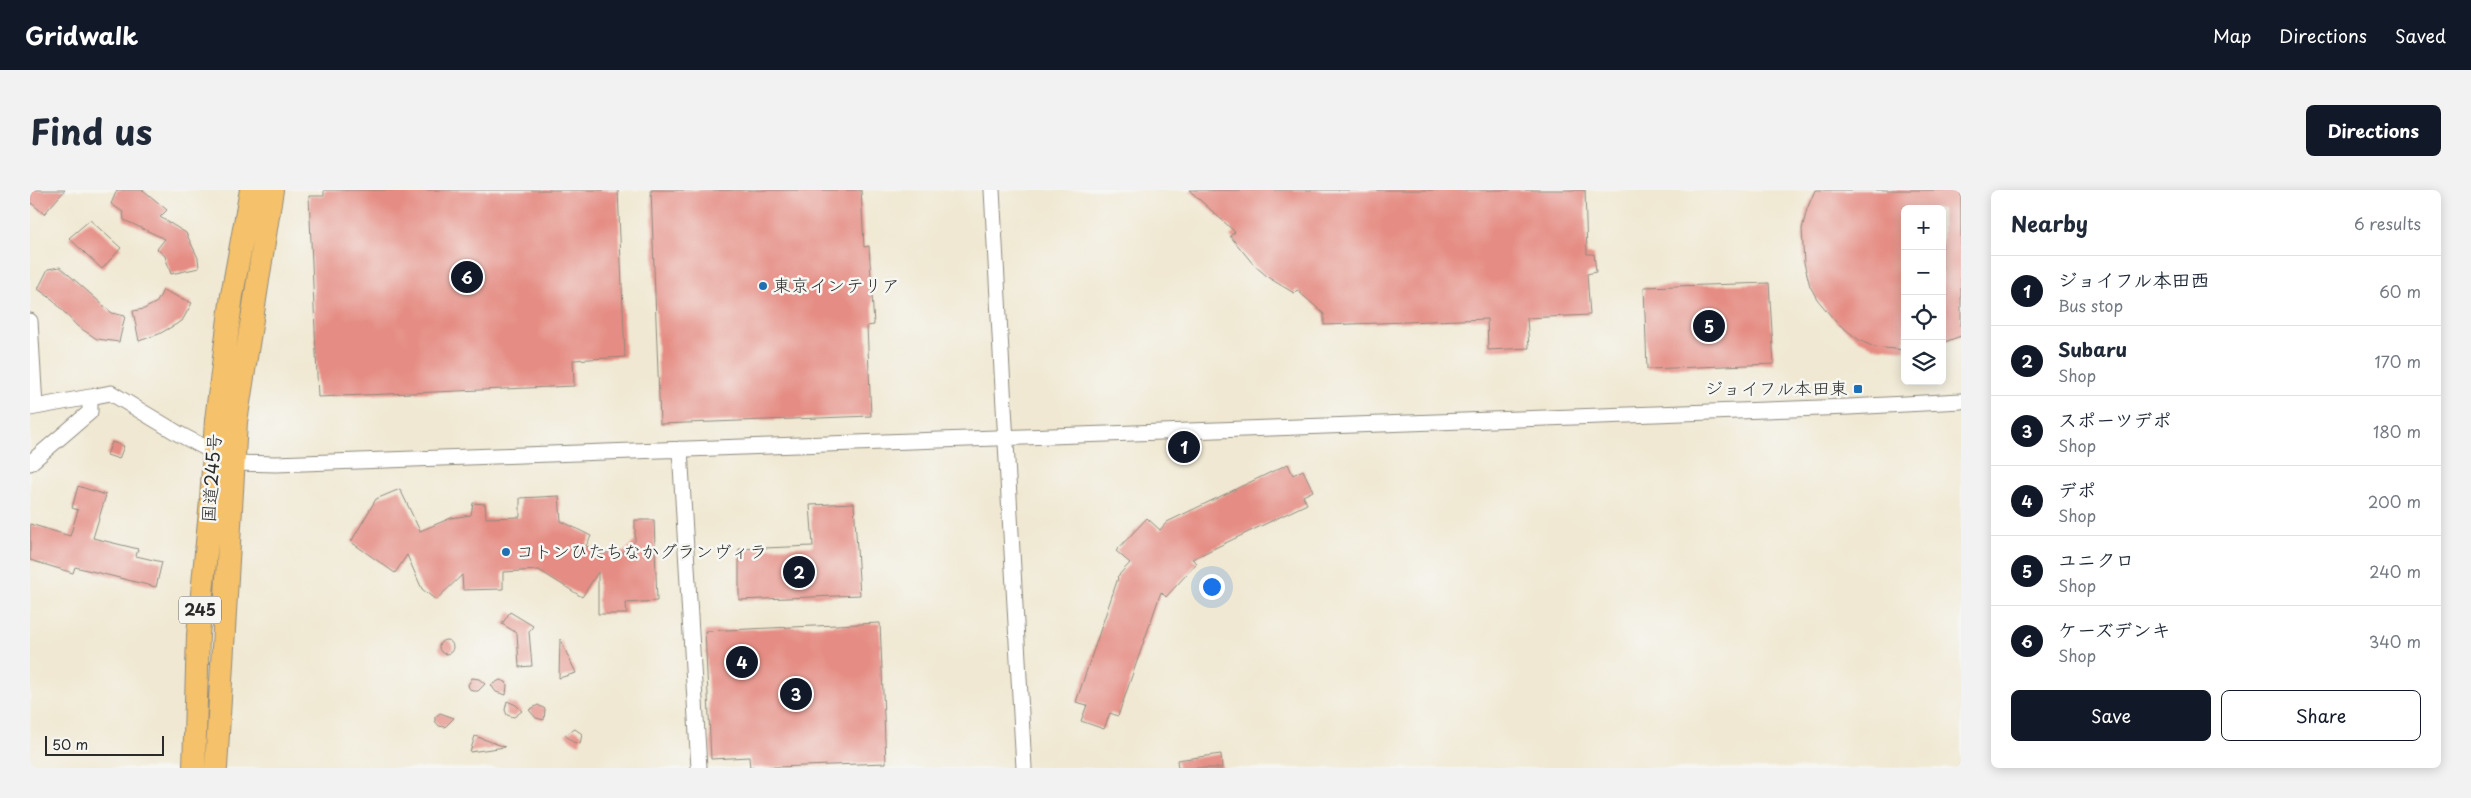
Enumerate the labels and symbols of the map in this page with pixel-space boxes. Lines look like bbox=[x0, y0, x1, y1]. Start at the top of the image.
pin: 6 bbox=[451, 258, 483, 296]
place label: 東京インテリア bbox=[773, 271, 900, 298]
marker: 東京インテリア bbox=[757, 280, 769, 292]
pin: 5 bbox=[1693, 307, 1725, 345]
place label: ジョイフル本田東 bbox=[1705, 374, 1848, 401]
marker: ジョイフル本田東 bbox=[1852, 383, 1864, 395]
pin: 1 bbox=[1168, 428, 1200, 466]
street label: 国道245号 bbox=[194, 432, 227, 523]
place label: コトンひたちなかグランヴィラ bbox=[516, 537, 767, 564]
marker: コトンひたちなかグランヴィラ bbox=[500, 546, 512, 558]
pin: 2 bbox=[783, 553, 815, 591]
your location bbox=[1199, 574, 1225, 600]
road number: 245 bbox=[179, 596, 221, 624]
pin: 4 bbox=[726, 643, 758, 681]
pin: 3 bbox=[780, 675, 812, 713]
scale bar bbox=[45, 733, 164, 756]

